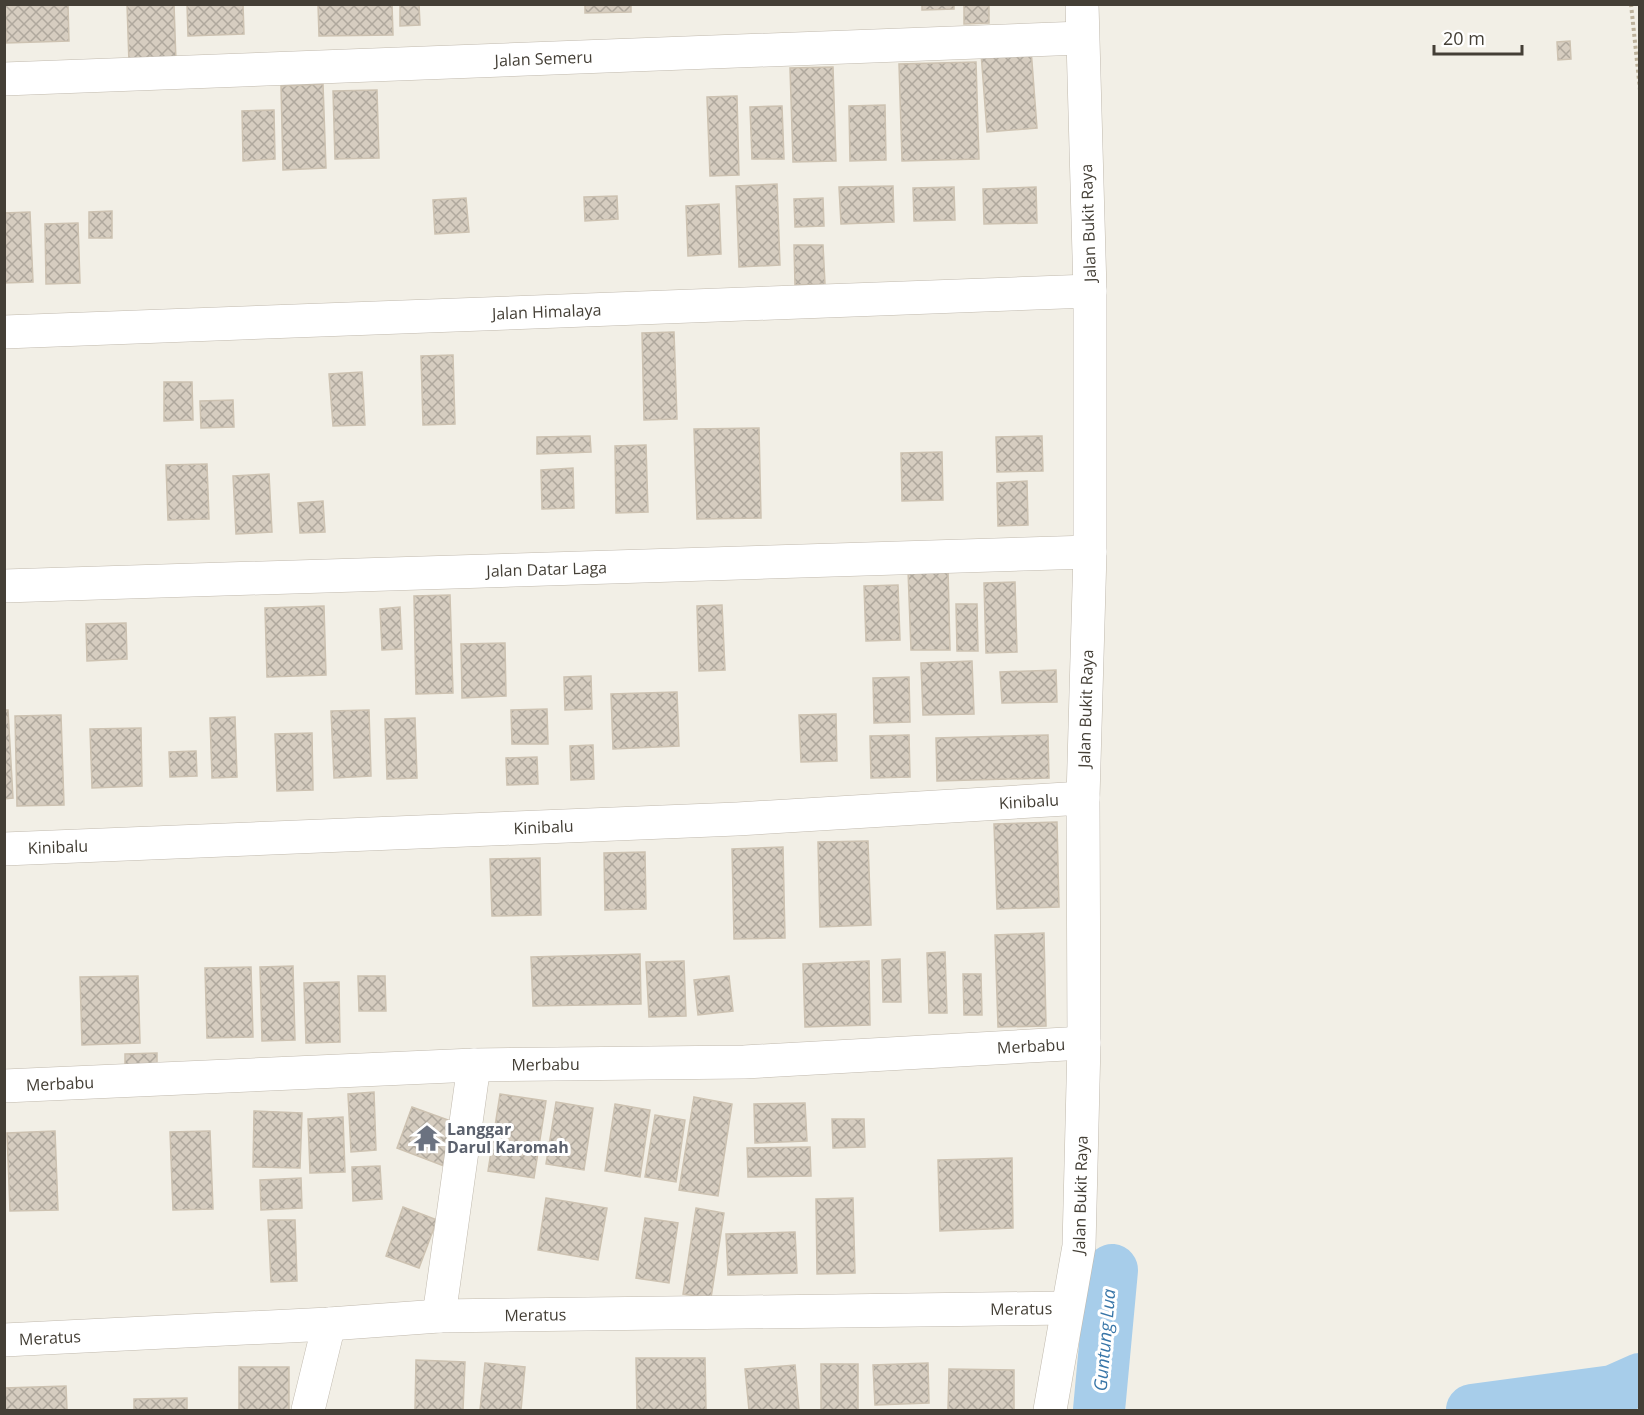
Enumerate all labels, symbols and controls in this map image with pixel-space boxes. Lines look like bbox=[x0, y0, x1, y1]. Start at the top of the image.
scale bar bbox=[1434, 18, 1522, 56]
text: 20 m bbox=[1443, 26, 1485, 50]
street label: Jalan Semeru bbox=[492, 46, 593, 71]
street label: Jalan Bukit Raya bbox=[1075, 164, 1101, 284]
street label: Jalan Himalaya bbox=[489, 298, 602, 325]
street label: Jalan Datar Laga bbox=[484, 556, 607, 582]
street label: Jalan Bukit Raya bbox=[1073, 649, 1098, 770]
street label: Kinibalu bbox=[998, 788, 1060, 814]
street label: Kinibalu bbox=[513, 815, 574, 839]
street label: Kinibalu bbox=[27, 835, 89, 859]
street label: Merbabu bbox=[996, 1033, 1066, 1059]
street label: Merbabu bbox=[511, 1053, 580, 1076]
street label: Merbabu bbox=[25, 1071, 95, 1096]
place label: Langgar Darul Karomah bbox=[447, 1118, 569, 1158]
temple icon: Langgar Darul Karomah bbox=[412, 1123, 442, 1153]
street label: Jalan Bukit Raya bbox=[1066, 1135, 1093, 1257]
water label: Guntung Lua bbox=[1088, 1288, 1120, 1392]
street label: Meratus bbox=[990, 1297, 1052, 1320]
street label: Meratus bbox=[504, 1303, 566, 1326]
street label: Meratus bbox=[18, 1325, 81, 1350]

